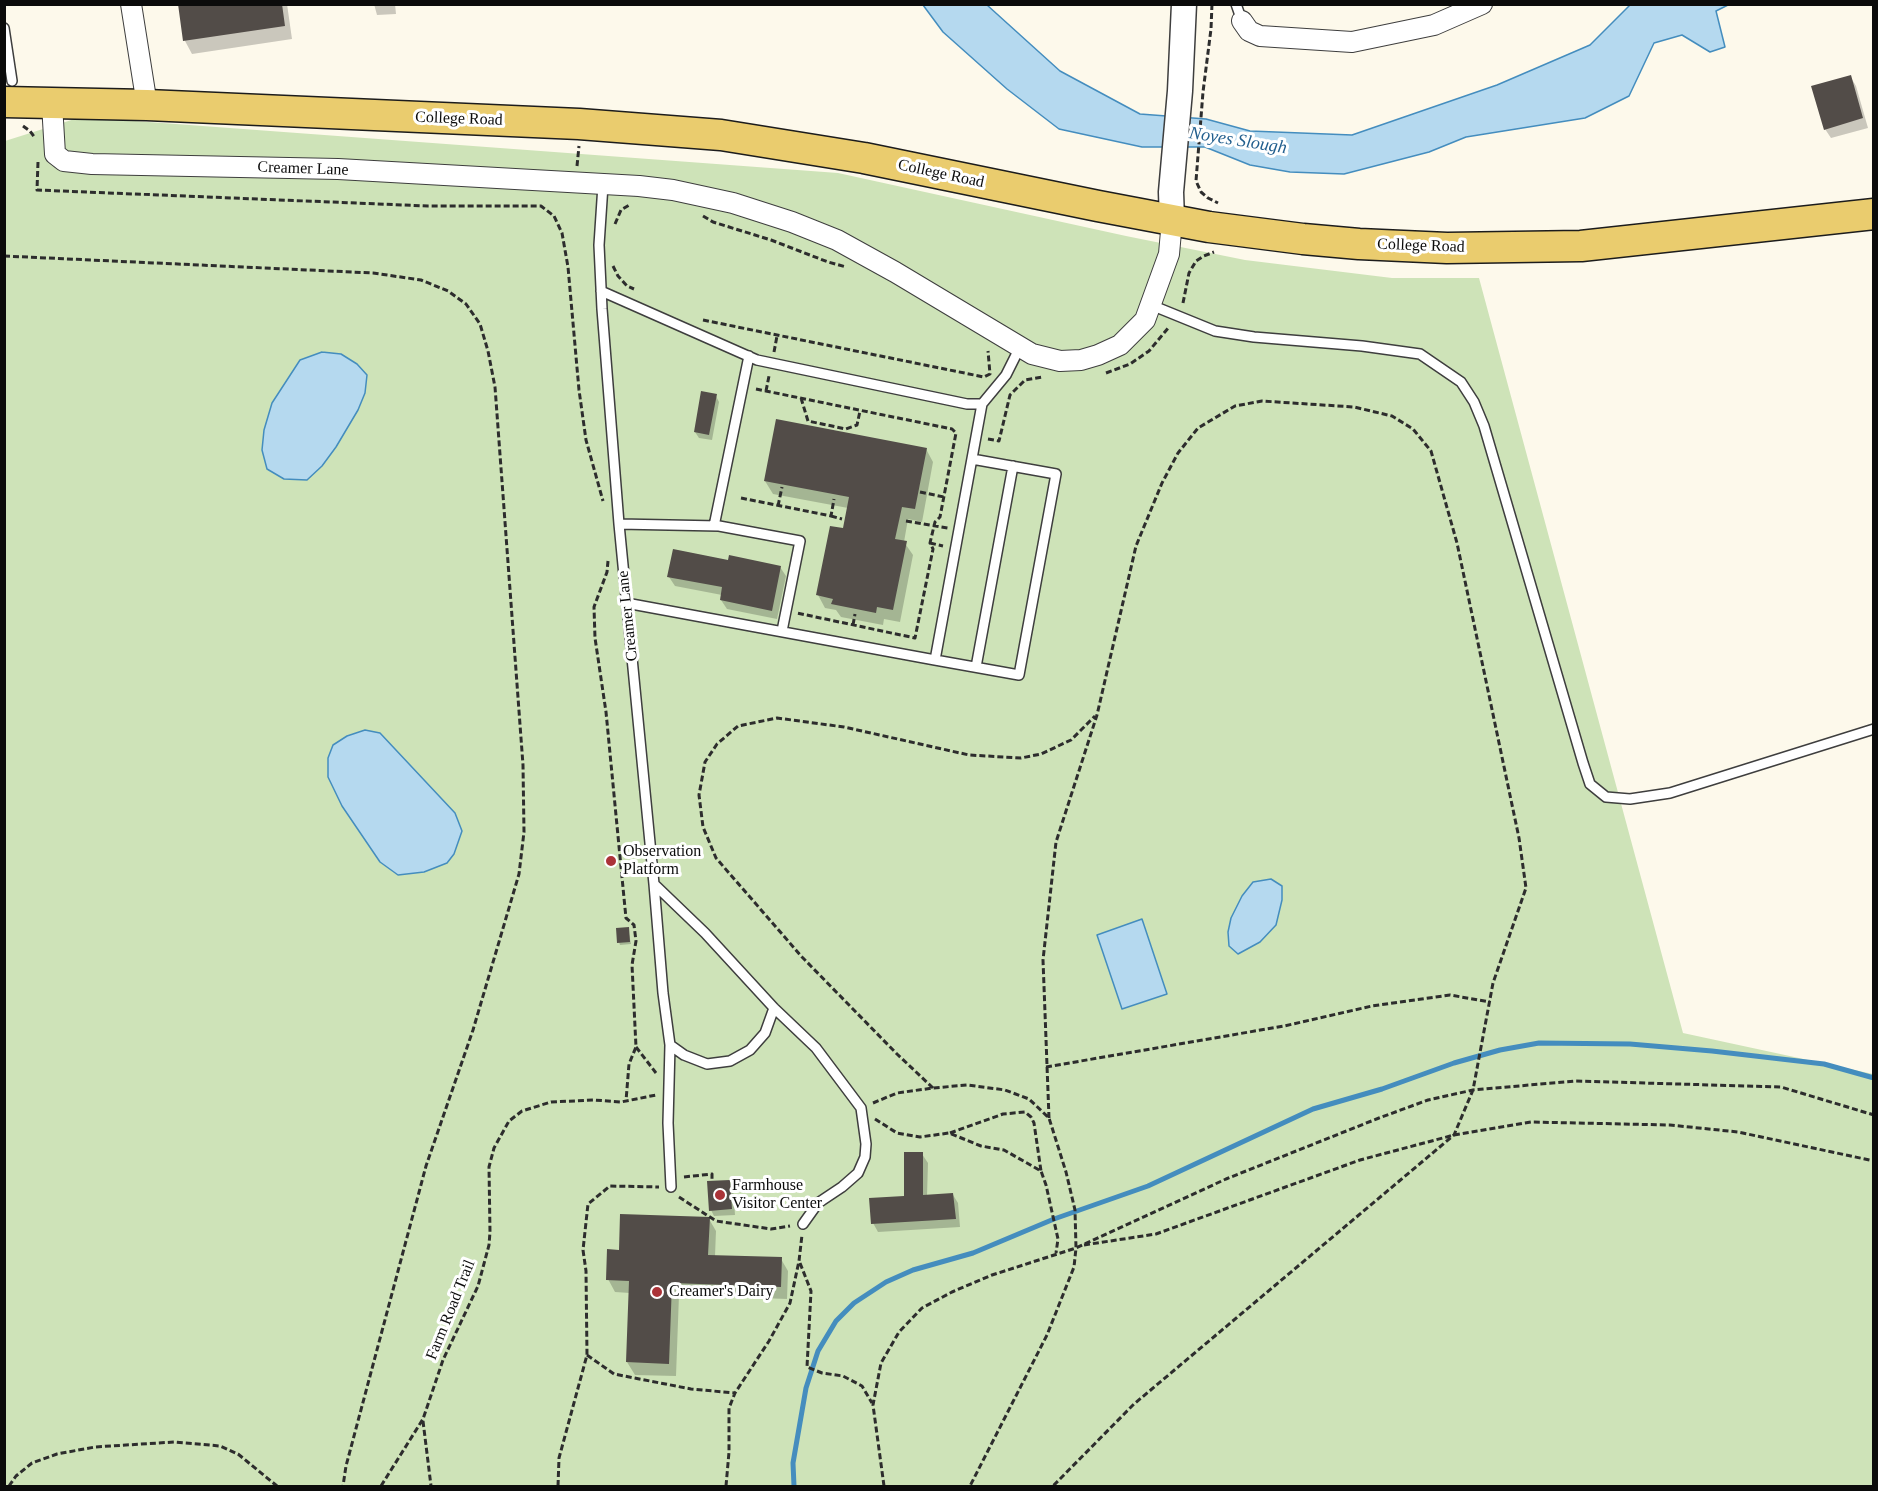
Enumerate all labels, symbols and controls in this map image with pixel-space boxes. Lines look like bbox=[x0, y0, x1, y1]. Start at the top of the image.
street label: College Road bbox=[415, 108, 503, 130]
water label: Noyes Slough bbox=[1188, 123, 1288, 159]
street label: College Road bbox=[896, 156, 986, 192]
street label: Creamer Lane bbox=[257, 158, 349, 180]
street label: College Road bbox=[1377, 235, 1465, 257]
street label: Creamer Lane bbox=[614, 570, 642, 662]
place label: Observation Platform bbox=[623, 842, 701, 880]
marker: Observation Platform bbox=[604, 854, 618, 868]
place label: Farmhouse Visitor Center bbox=[732, 1176, 822, 1214]
marker: Farmhouse Visitor Center bbox=[713, 1188, 727, 1202]
street label: Farm Road Trail bbox=[422, 1257, 480, 1363]
place label: Creamer's Dairy bbox=[669, 1282, 774, 1302]
marker: Creamer's Dairy bbox=[650, 1285, 664, 1299]

